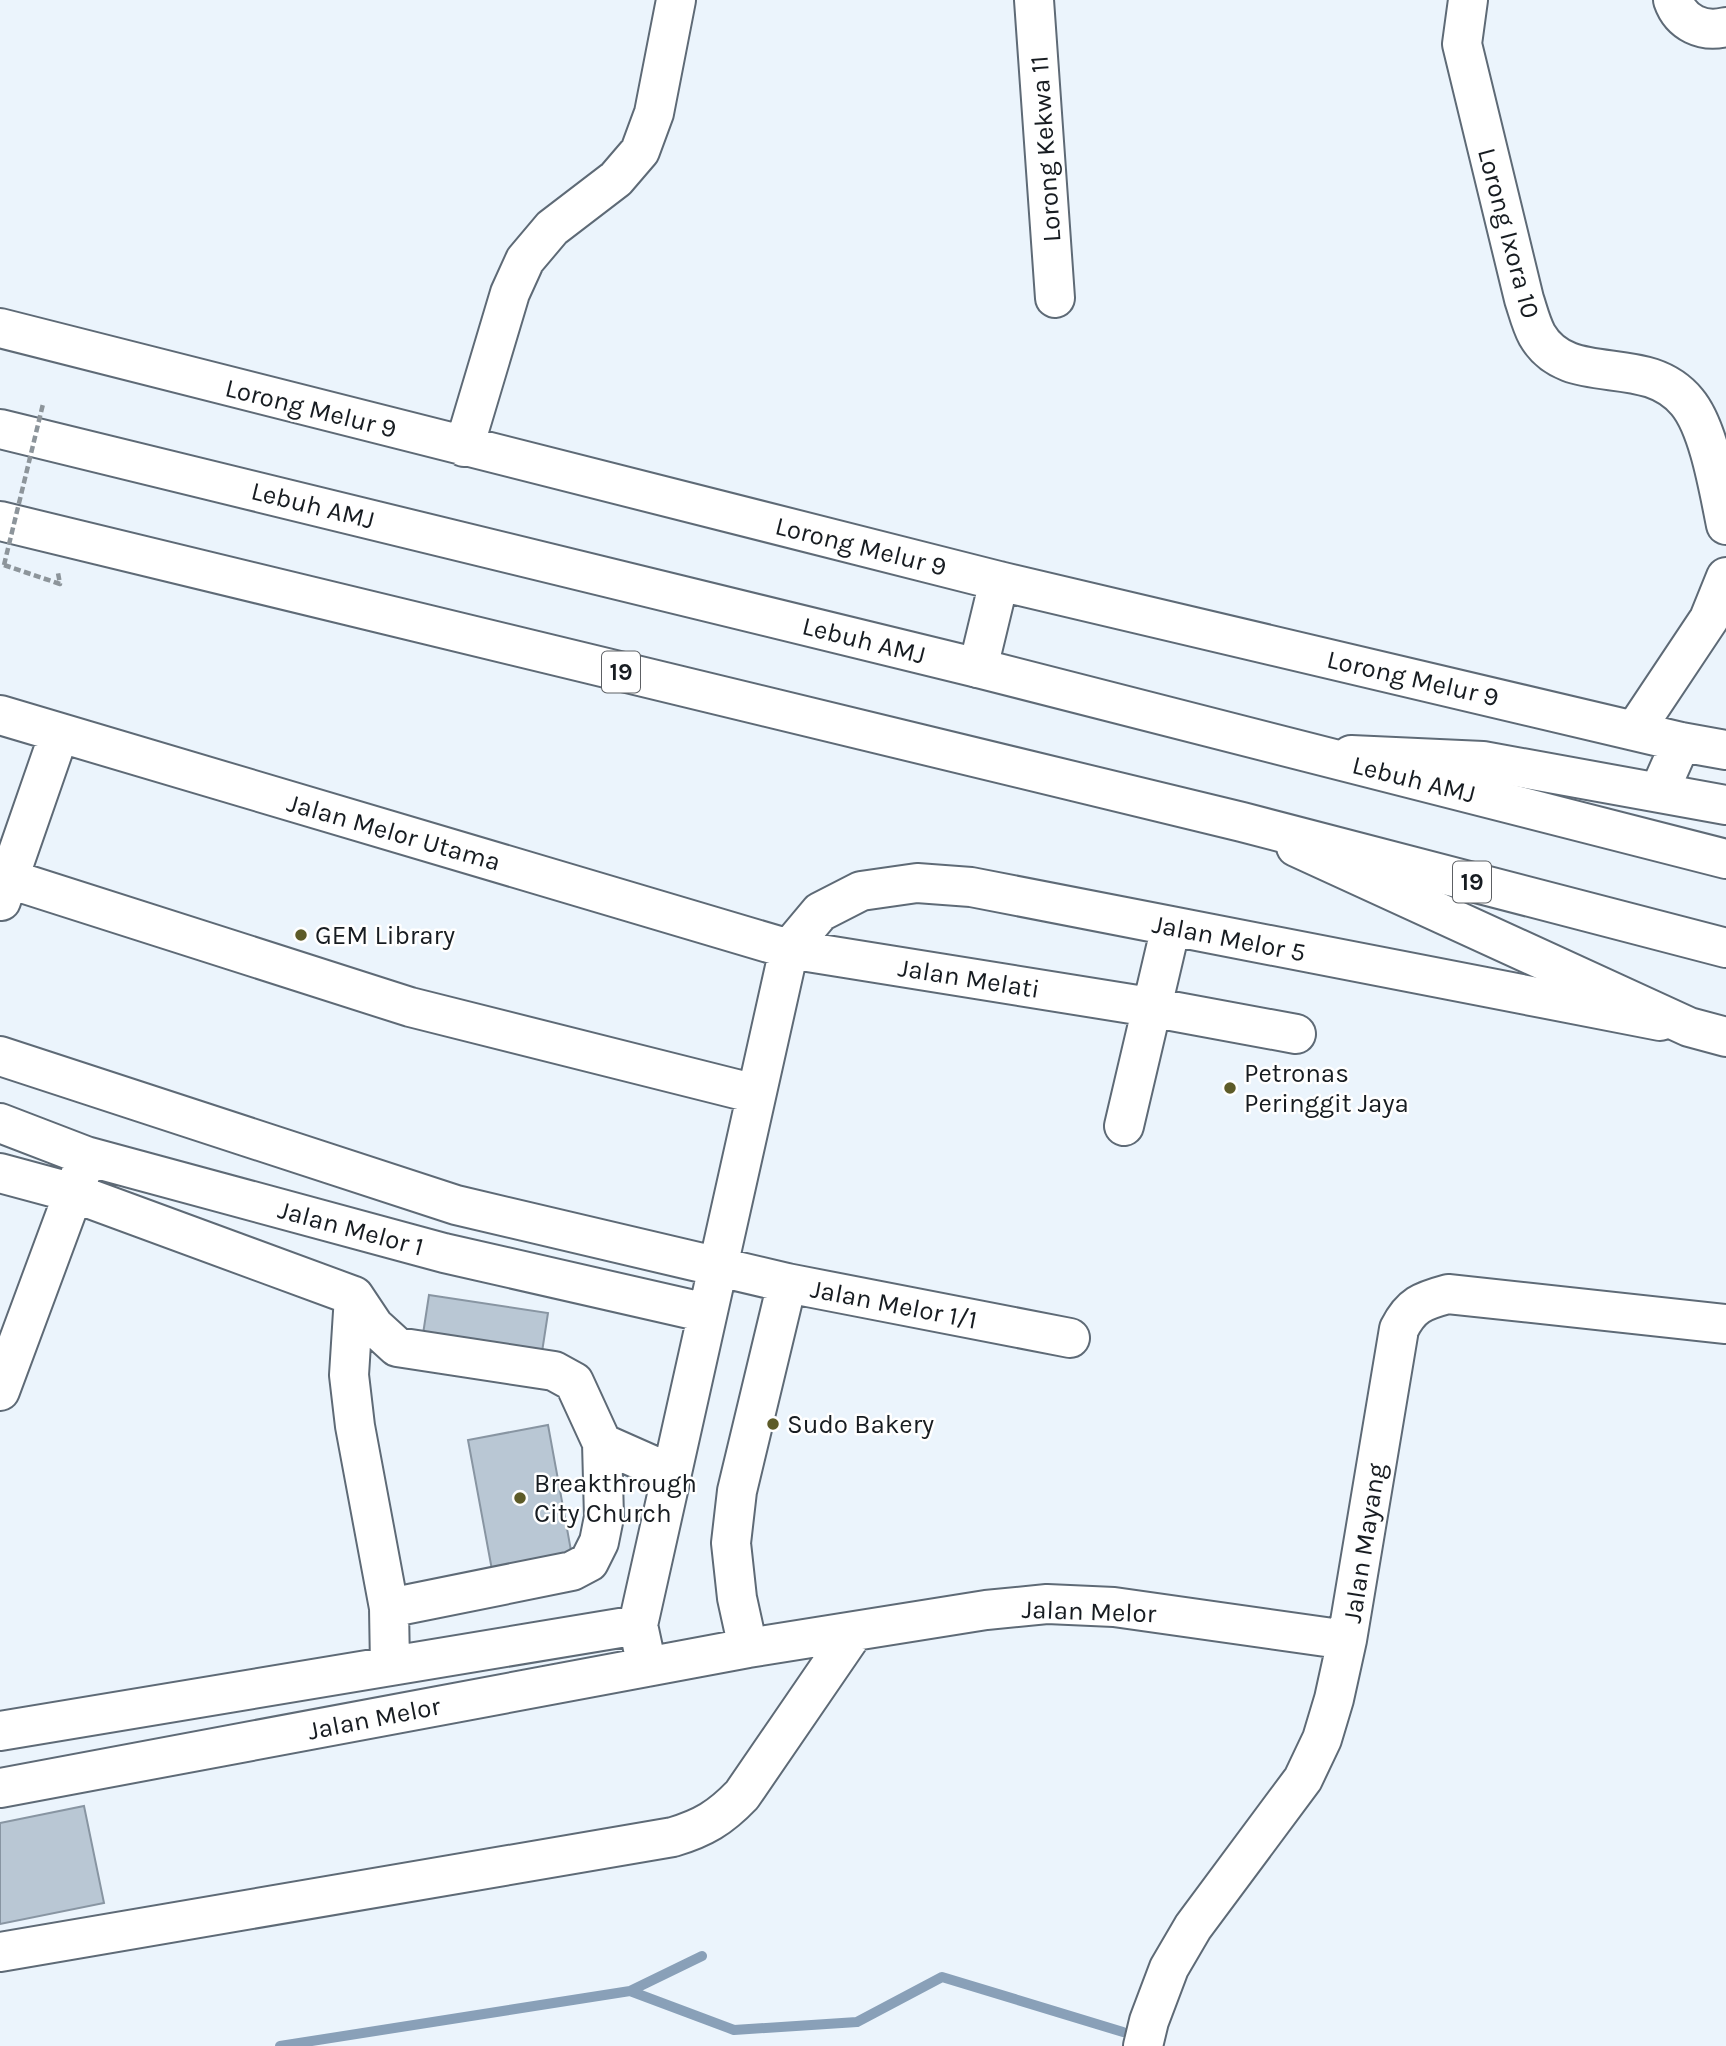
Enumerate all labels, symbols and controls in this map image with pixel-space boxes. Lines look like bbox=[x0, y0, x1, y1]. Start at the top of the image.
street label: Lorong Kekwa 11 bbox=[1024, 55, 1067, 243]
street label: Lorong Ixora 10 bbox=[1471, 144, 1546, 322]
street label: Lorong Melur 9 bbox=[222, 372, 400, 445]
street label: Lebuh AMJ bbox=[248, 475, 378, 536]
street label: Lorong Melur 9 bbox=[772, 510, 950, 583]
street label: Lebuh AMJ bbox=[799, 610, 929, 671]
street label: Lorong Melur 9 bbox=[1324, 644, 1502, 713]
road number: 19 bbox=[602, 652, 640, 692]
street label: Lebuh AMJ bbox=[1349, 749, 1479, 810]
street label: Jalan Melor Utama bbox=[284, 787, 504, 878]
road number: 19 bbox=[1453, 862, 1491, 902]
street label: Jalan Melor 5 bbox=[1150, 908, 1308, 969]
place label: GEM Library bbox=[315, 920, 455, 951]
marker: GEM Library bbox=[293, 927, 309, 943]
street label: Jalan Melati bbox=[896, 952, 1042, 1005]
place label: Petronas Peringgit Jaya bbox=[1244, 1058, 1409, 1119]
marker: Petronas Peringgit Jaya bbox=[1222, 1080, 1238, 1096]
street label: Jalan Melor 1 bbox=[275, 1194, 427, 1263]
street label: Jalan Melor 1/1 bbox=[808, 1273, 980, 1336]
place label: Sudo Bakery bbox=[787, 1409, 934, 1440]
marker: Sudo Bakery bbox=[765, 1416, 781, 1432]
street label: Jalan Mayang bbox=[1337, 1461, 1392, 1625]
place label: Breakthrough City Church bbox=[534, 1468, 697, 1529]
marker: Breakthrough City Church bbox=[512, 1490, 528, 1506]
street label: Jalan Melor bbox=[1021, 1594, 1157, 1629]
street label: Jalan Melor bbox=[305, 1690, 444, 1747]

